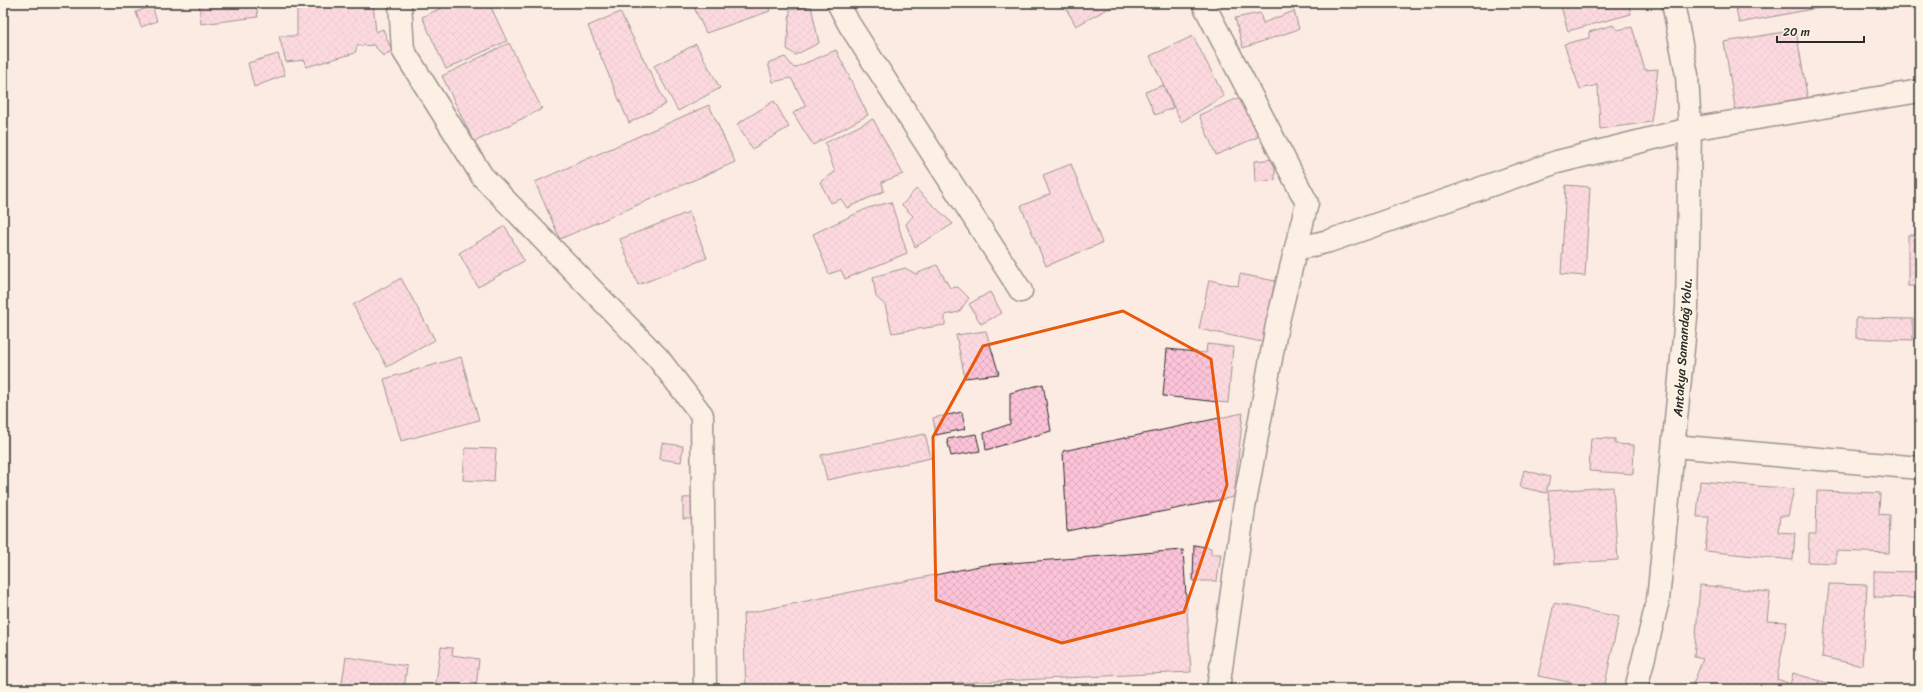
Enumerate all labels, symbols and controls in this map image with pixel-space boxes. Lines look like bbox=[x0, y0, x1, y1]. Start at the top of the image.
scale bar bbox=[1777, 18, 1864, 44]
text: 20 m bbox=[1783, 21, 1810, 43]
street label: Antakya Samandağ Yolu. bbox=[1666, 277, 1699, 418]

